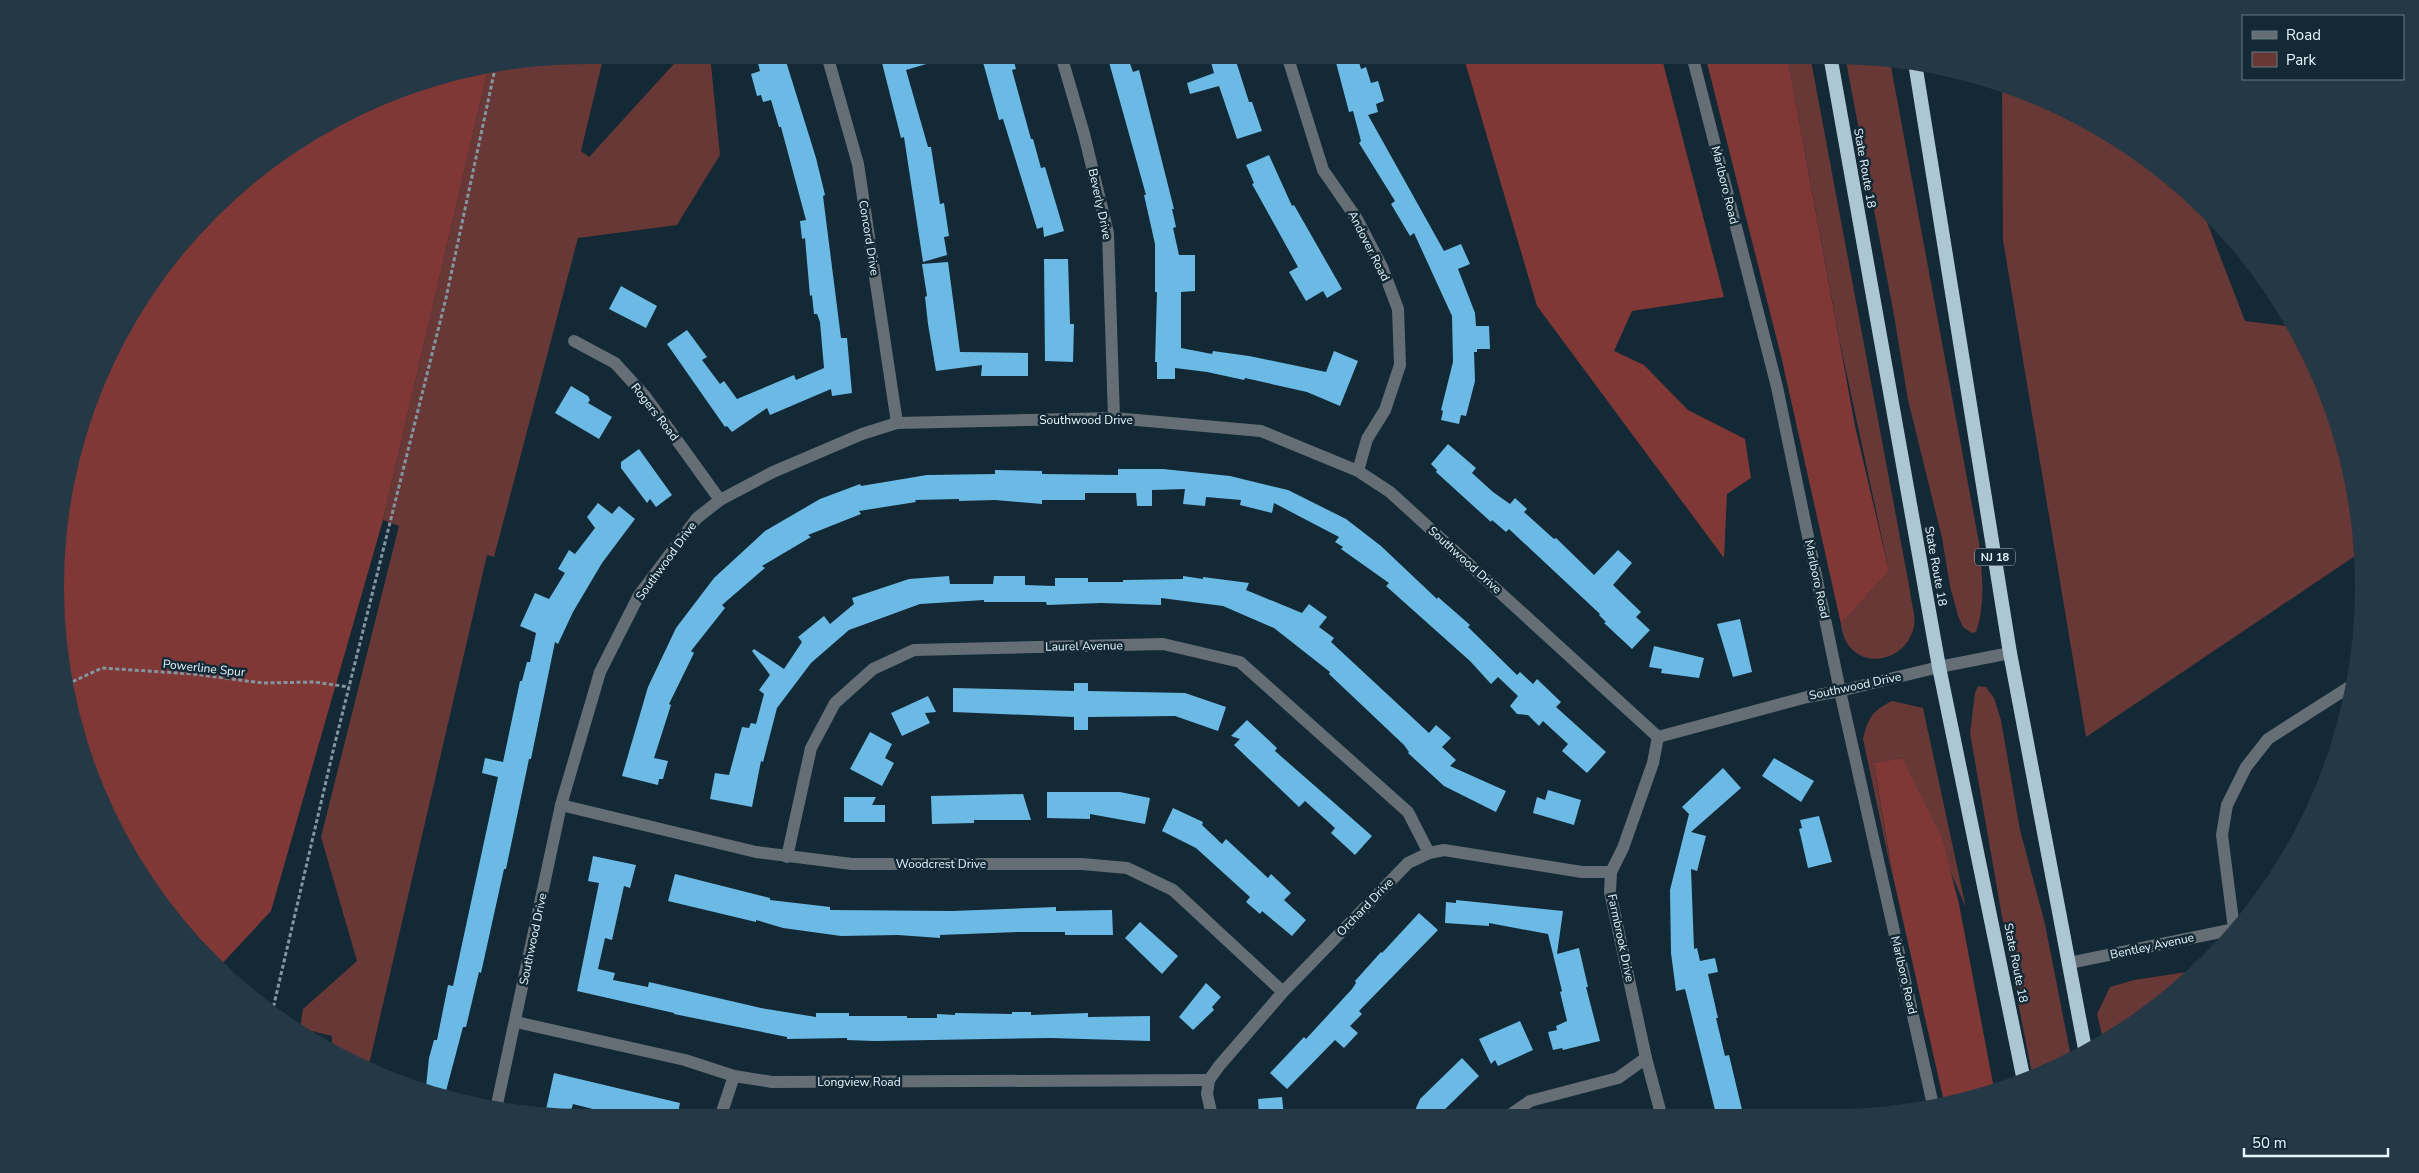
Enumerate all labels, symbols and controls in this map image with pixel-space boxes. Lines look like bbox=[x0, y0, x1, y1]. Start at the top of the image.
legend bbox=[2242, 15, 2404, 80]
text: Road bbox=[2286, 25, 2321, 45]
text: Park bbox=[2286, 50, 2316, 70]
street label: State Route 18 bbox=[1850, 127, 1880, 209]
street label: Marlboro Road bbox=[1708, 144, 1742, 226]
street label: Beverly Drive bbox=[1085, 167, 1115, 241]
street label: Concord Drive bbox=[855, 199, 883, 277]
street label: Andover Road bbox=[1344, 208, 1394, 284]
street label: Rogers Road bbox=[627, 380, 683, 444]
street label: Southwood Drive bbox=[1039, 412, 1133, 428]
street label: Southwood Drive bbox=[632, 518, 700, 604]
street label: Southwood Drive bbox=[1425, 523, 1505, 597]
street label: State Route 18 bbox=[1921, 525, 1951, 607]
street label: Marlboro Road bbox=[1801, 538, 1833, 620]
road number: NJ 18 bbox=[1975, 548, 2015, 566]
street label: Laurel Avenue bbox=[1045, 637, 1123, 655]
street label: Powerline Spur bbox=[162, 656, 247, 680]
street label: Southwood Drive bbox=[1808, 668, 1902, 704]
street label: Woodcrest Drive bbox=[896, 856, 986, 872]
street label: Orchard Drive bbox=[1333, 874, 1397, 940]
street label: Southwood Drive bbox=[515, 892, 551, 986]
street label: Farmbrook Drive bbox=[1604, 893, 1638, 983]
street label: State Route 18 bbox=[2000, 922, 2032, 1004]
street label: Bentley Avenue bbox=[2109, 929, 2195, 963]
street label: Marlboro Road bbox=[1887, 934, 1921, 1016]
street label: Longview Road bbox=[817, 1074, 901, 1090]
scale bar bbox=[2244, 1126, 2388, 1158]
text: 50 m bbox=[2252, 1133, 2287, 1153]

